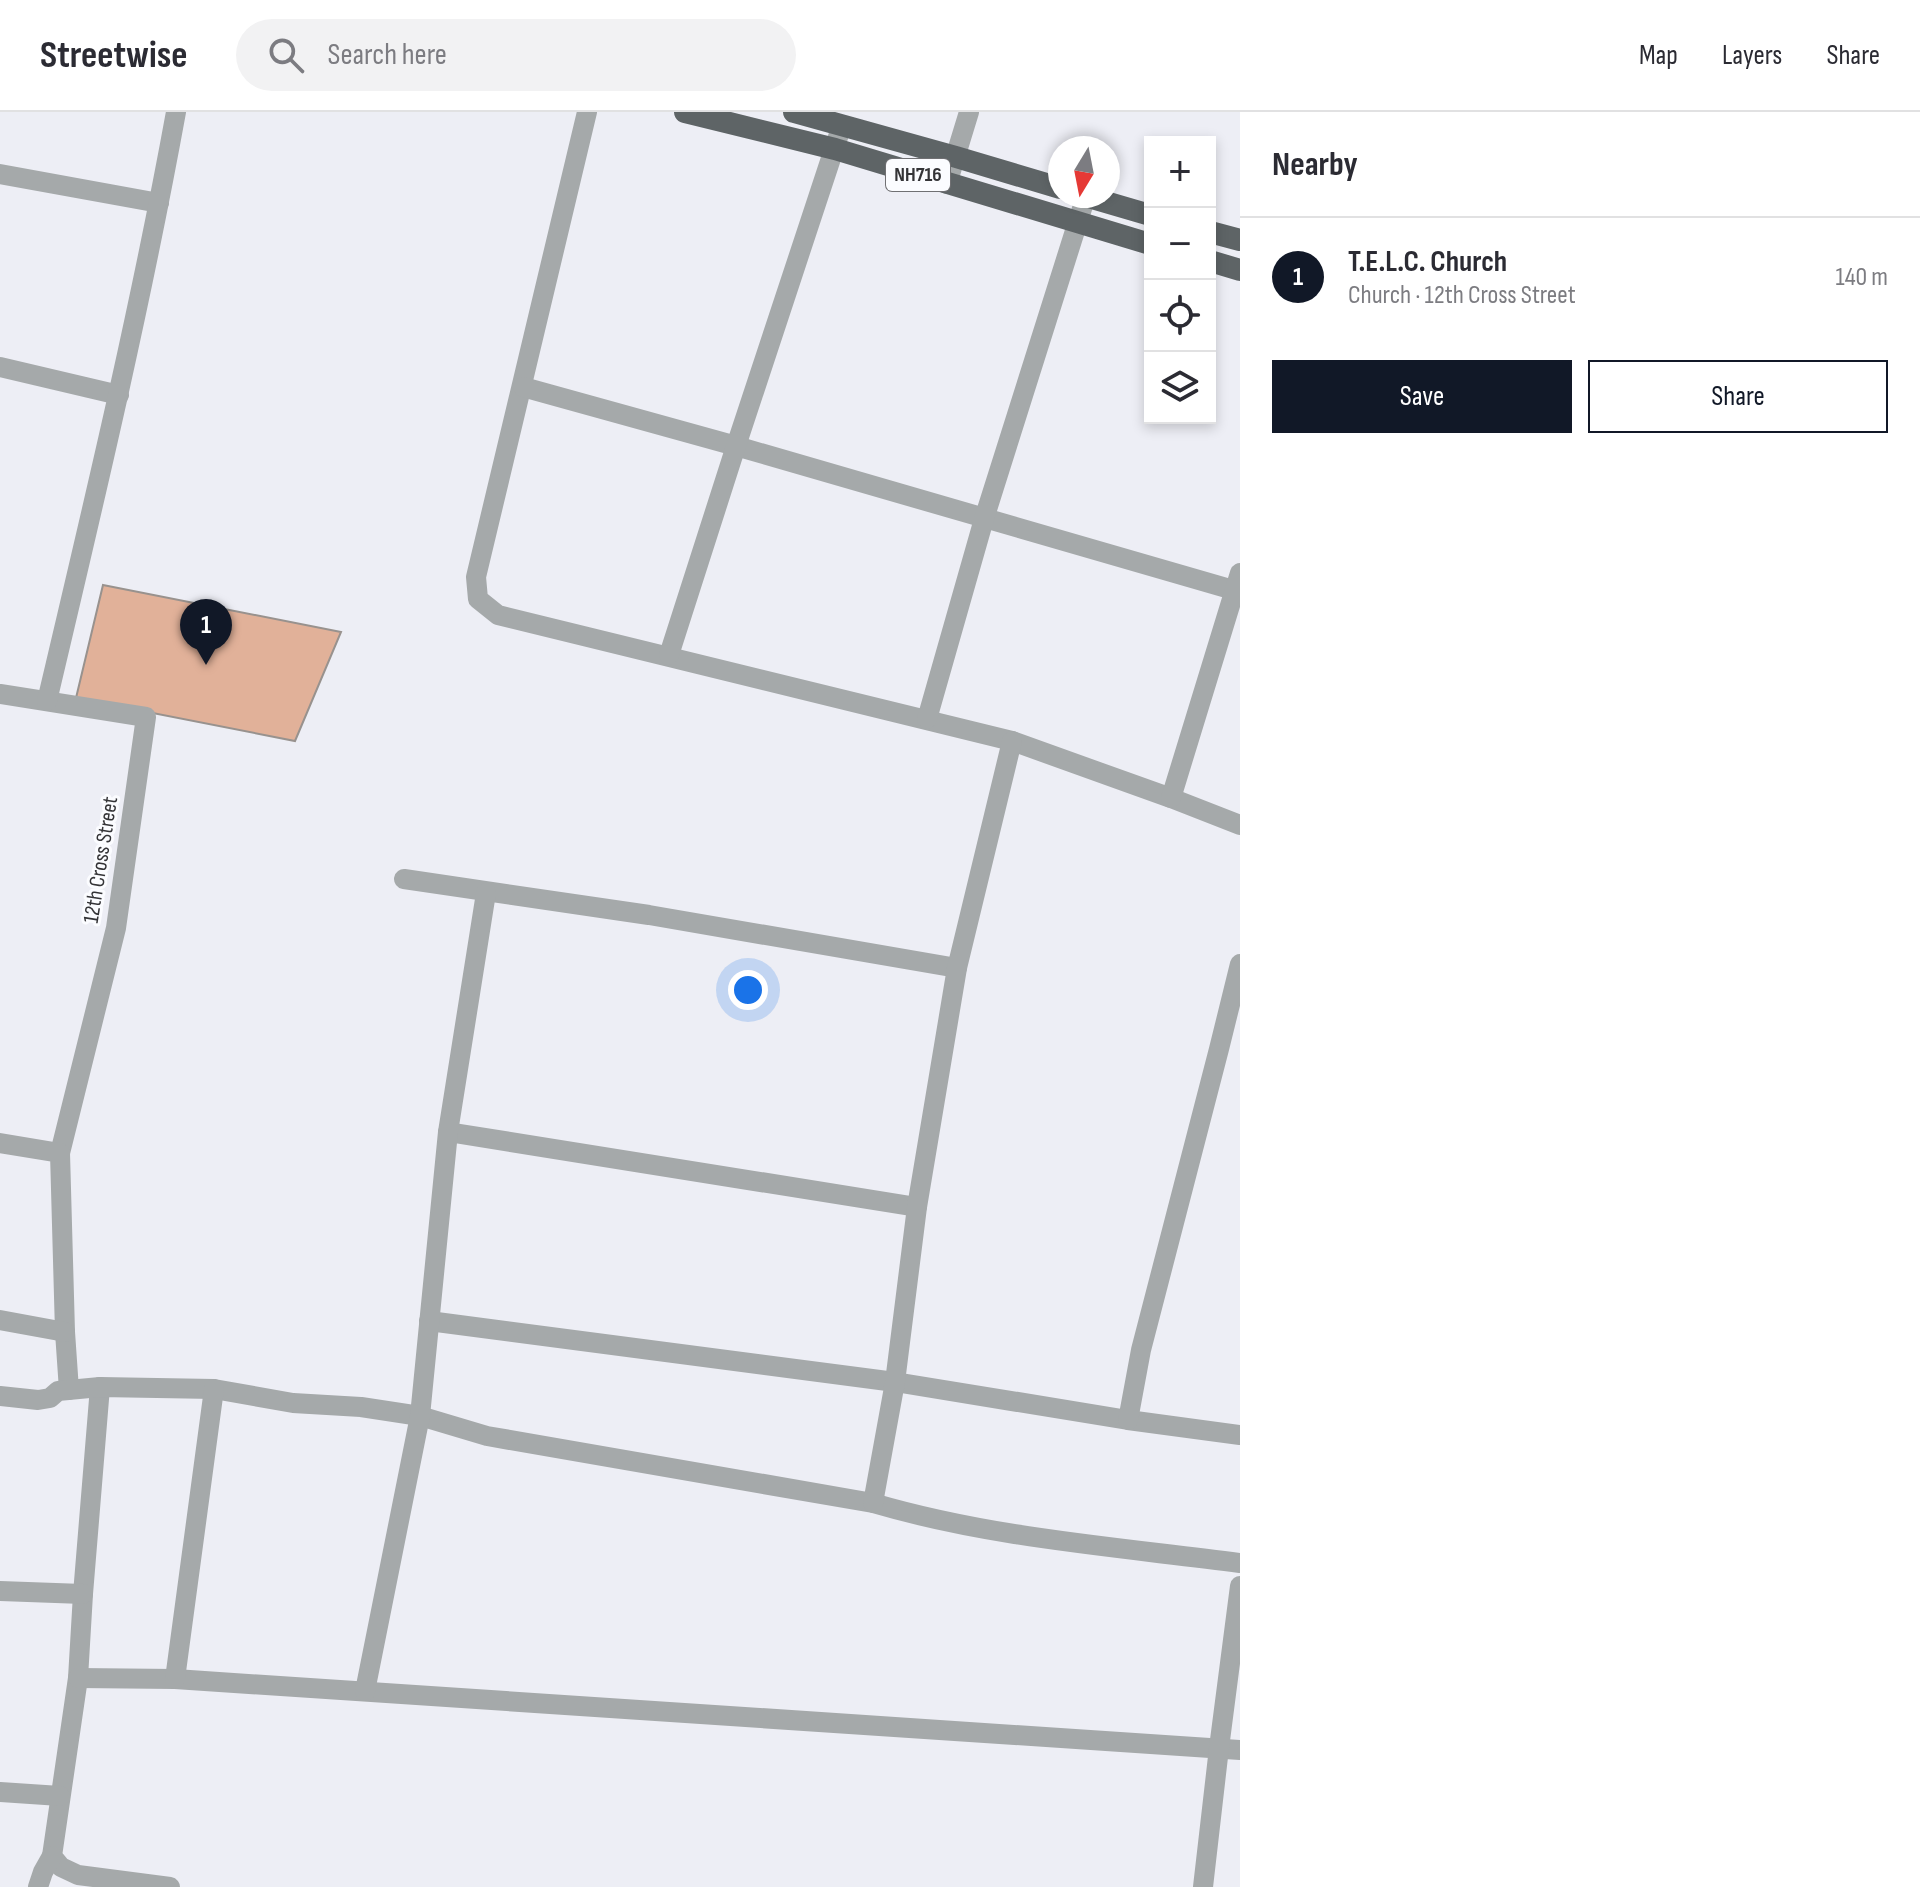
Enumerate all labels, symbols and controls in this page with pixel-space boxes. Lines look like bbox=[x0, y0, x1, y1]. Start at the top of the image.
search box bbox=[236, 19, 796, 91]
text: Streetwise bbox=[40, 33, 188, 78]
icon: search bbox=[264, 33, 308, 77]
text: Search here bbox=[328, 37, 447, 73]
text: Map bbox=[1639, 39, 1678, 72]
text: Layers bbox=[1722, 39, 1782, 72]
text: Share bbox=[1826, 39, 1880, 72]
north arrow bbox=[1048, 136, 1120, 208]
map controls bbox=[1144, 136, 1216, 424]
button: + bbox=[1144, 136, 1216, 208]
text: Nearby bbox=[1272, 144, 1358, 185]
road number: NH716 bbox=[886, 159, 950, 191]
button: − bbox=[1144, 208, 1216, 280]
text: T.E.L.C. Church bbox=[1348, 244, 1507, 280]
text: 1 bbox=[1293, 262, 1303, 293]
text: 140 m bbox=[1836, 262, 1888, 293]
button: locate bbox=[1144, 280, 1216, 352]
text: Church · 12th Cross Street bbox=[1348, 280, 1576, 311]
button: layers bbox=[1144, 352, 1216, 424]
button: Save bbox=[1272, 360, 1572, 433]
button: Share bbox=[1588, 360, 1888, 433]
pin: 1 bbox=[180, 599, 232, 665]
street label: 12th Cross Street bbox=[78, 795, 124, 925]
your location bbox=[728, 970, 768, 1010]

